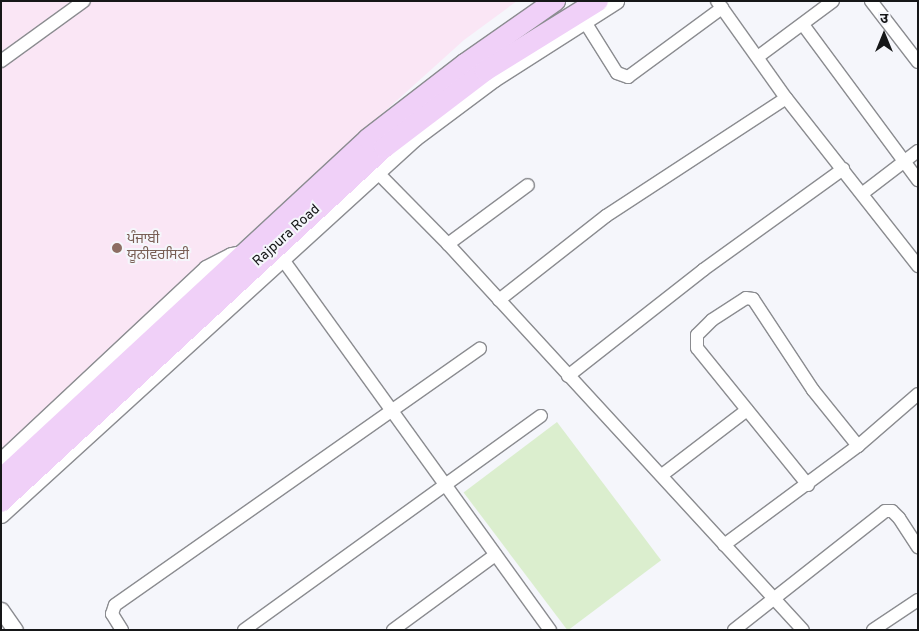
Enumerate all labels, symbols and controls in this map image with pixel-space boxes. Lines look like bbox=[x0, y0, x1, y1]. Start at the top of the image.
north arrow bbox=[859, 10, 909, 60]
text: उ bbox=[880, 11, 888, 28]
street label: Rajpura Road bbox=[250, 201, 324, 271]
place label: ਪੰਜਾਬੀ ਯੂਨੀਵਰਸਿਟੀ bbox=[127, 232, 189, 264]
marker: ਪੰਜਾਬੀ ਯੂਨੀਵਰਸਿਟੀ bbox=[111, 242, 123, 254]

